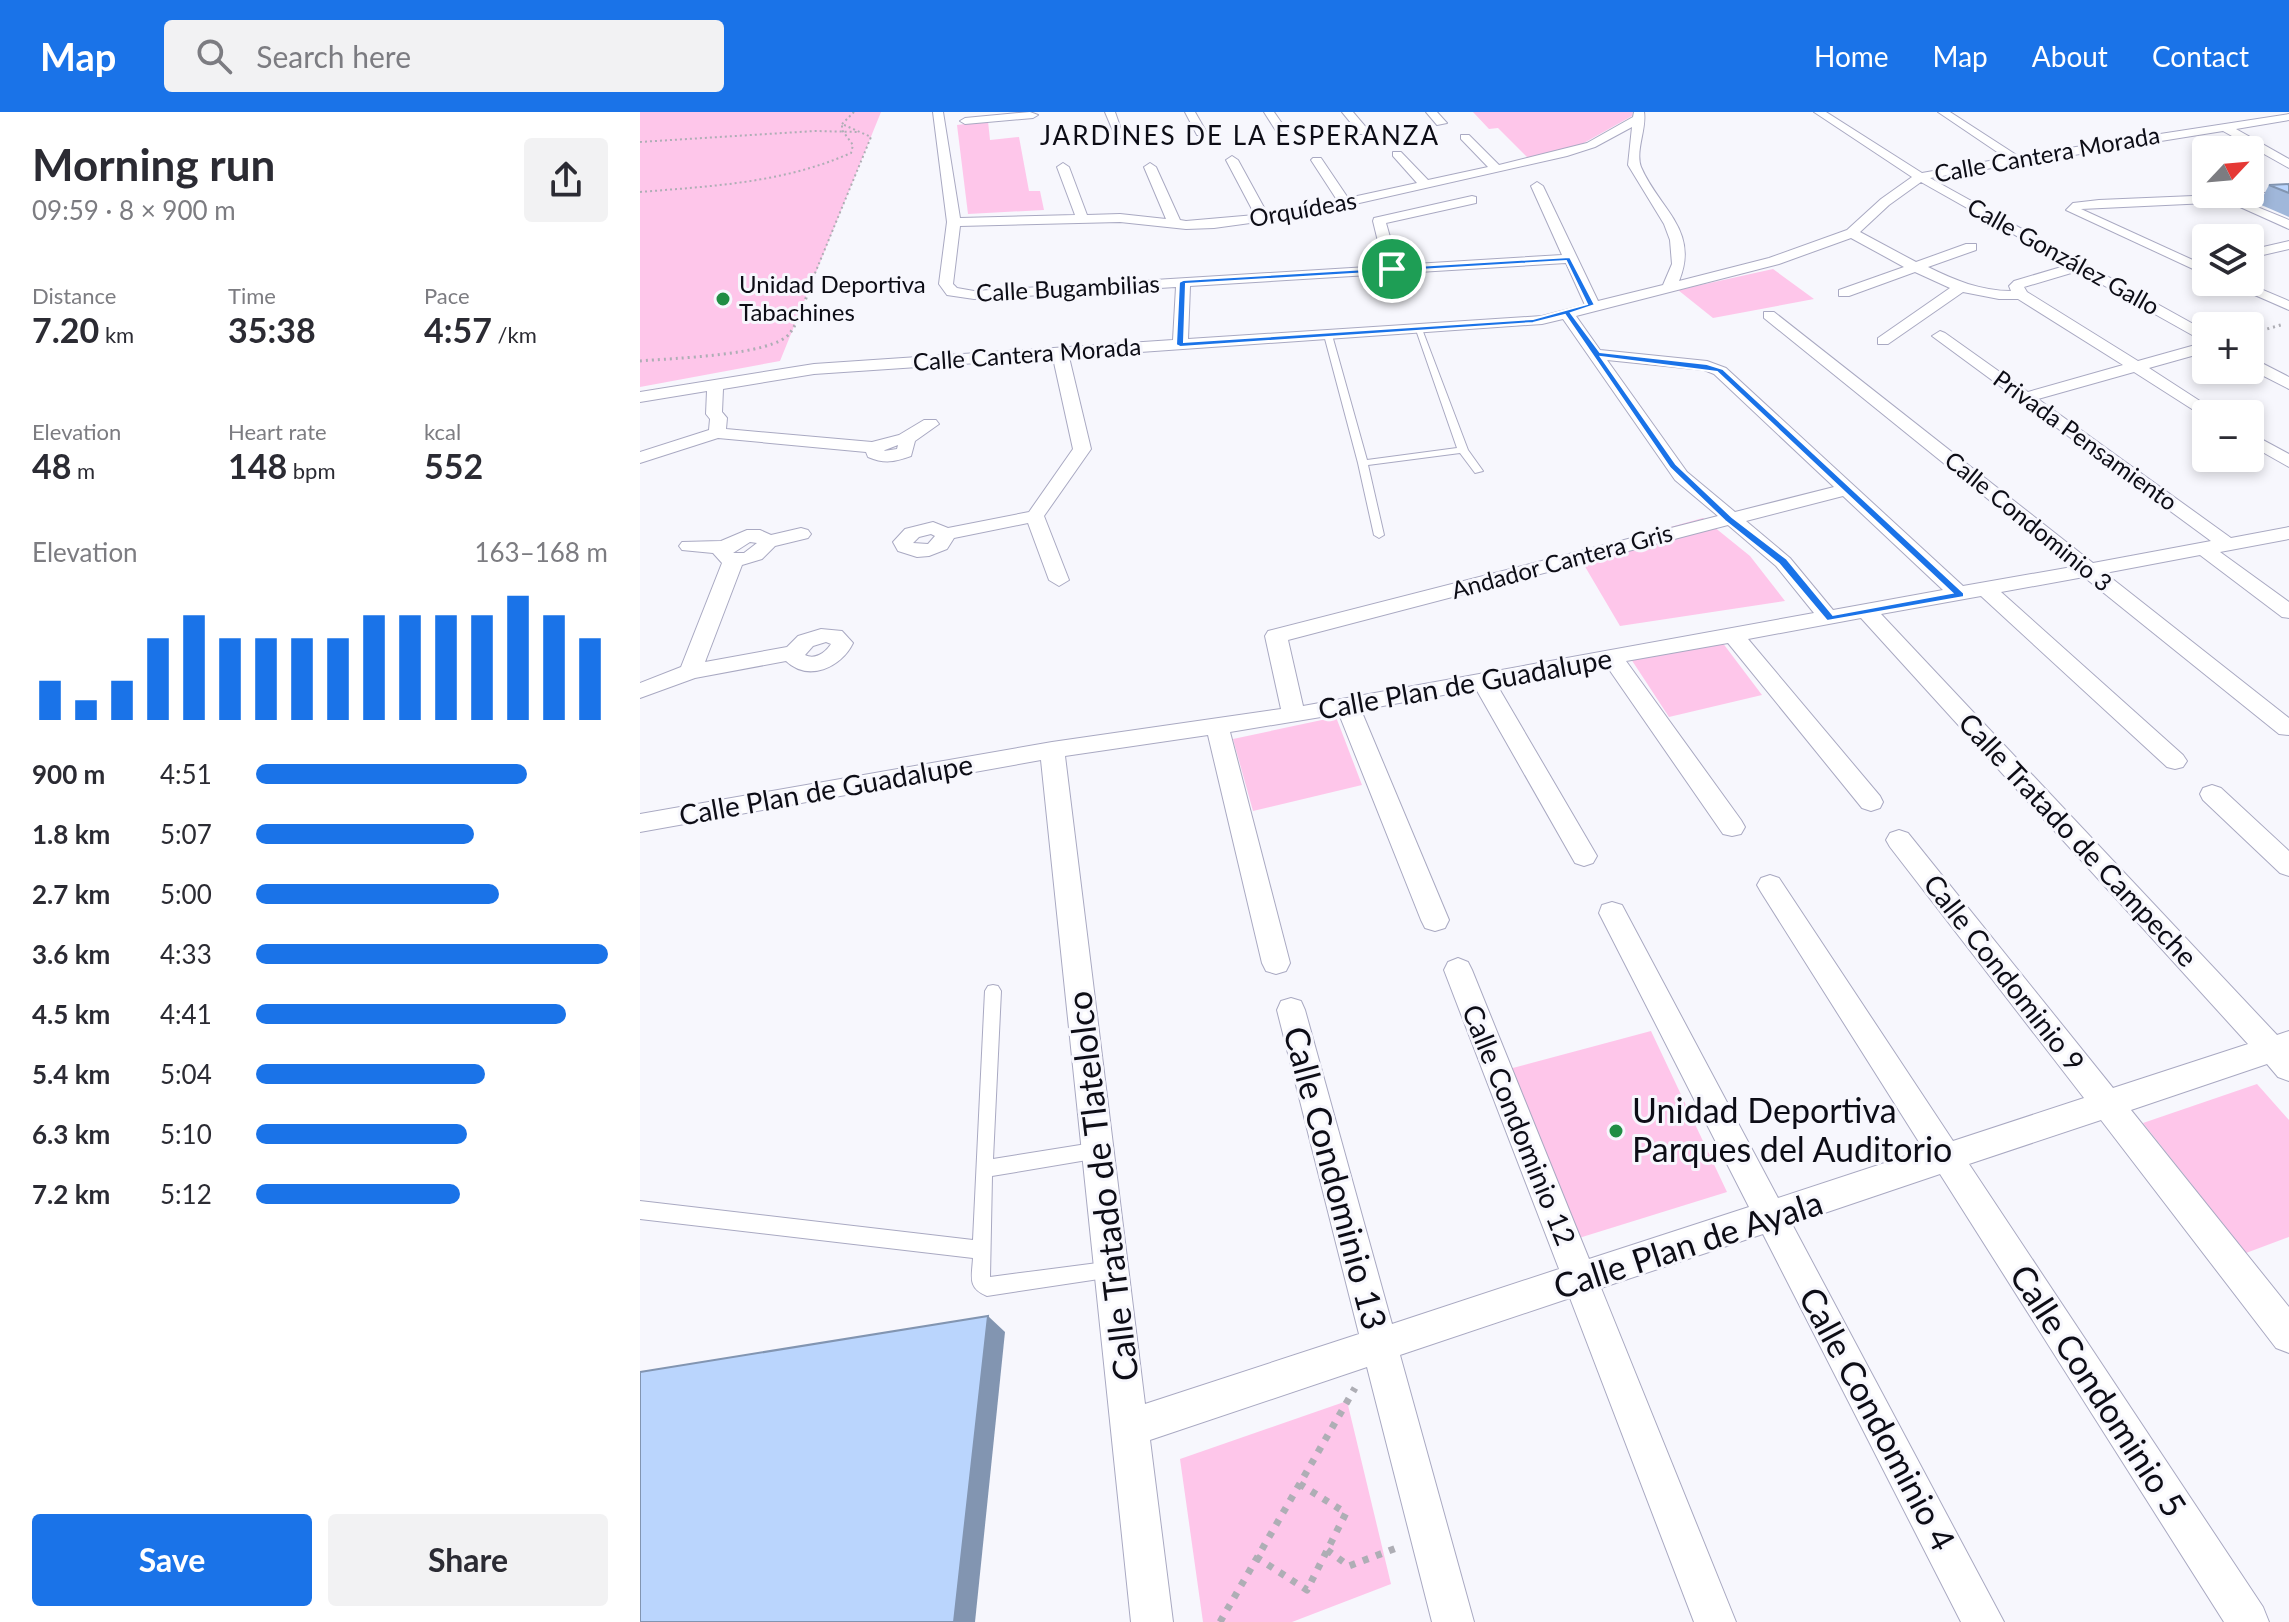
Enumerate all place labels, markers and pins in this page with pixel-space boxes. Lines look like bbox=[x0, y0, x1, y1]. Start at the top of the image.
pin bbox=[1358, 235, 1426, 303]
place label: Unidad Deportiva Tabachines bbox=[739, 269, 926, 326]
marker: Unidad Deportiva Tabachines bbox=[714, 290, 732, 308]
place label: Unidad Deportiva Parques del Auditorio bbox=[1632, 1089, 1952, 1169]
marker: Unidad Deportiva Parques del Auditorio bbox=[1607, 1122, 1625, 1140]

